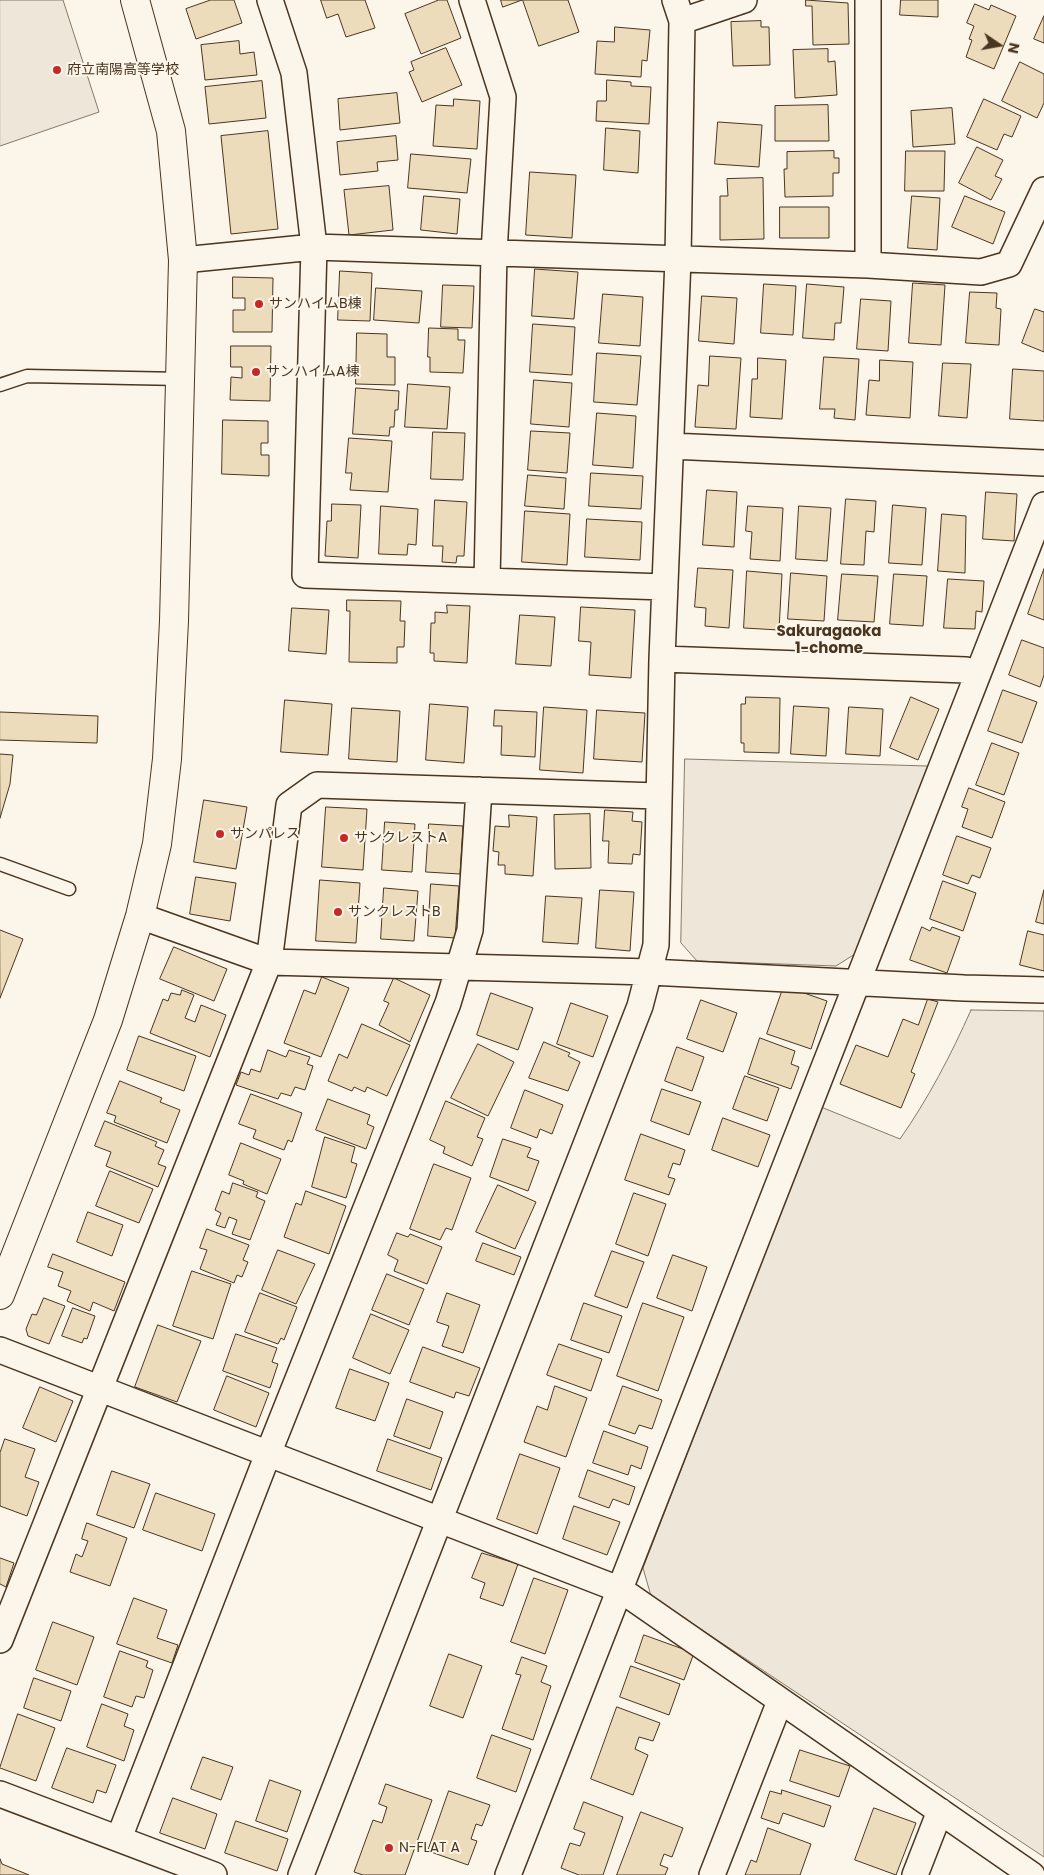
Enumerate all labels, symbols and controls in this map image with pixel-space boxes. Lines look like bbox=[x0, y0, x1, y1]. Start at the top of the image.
north arrow bbox=[974, 20, 1024, 70]
text: N bbox=[1003, 41, 1025, 55]
place label: 府立南陽高等学校 bbox=[67, 62, 179, 78]
marker: 府立南陽高等学校 bbox=[51, 64, 63, 76]
place label: サンハイムB棟 bbox=[269, 296, 362, 312]
marker: サンハイムB棟 bbox=[253, 298, 265, 310]
place label: サンハイムA棟 bbox=[266, 364, 359, 380]
marker: サンハイムA棟 bbox=[250, 366, 262, 378]
district label: Sakuragaoka 1-chome bbox=[777, 623, 881, 658]
place label: サンパレス bbox=[230, 826, 300, 842]
marker: サンパレス bbox=[214, 828, 226, 840]
place label: サンクレストA bbox=[354, 830, 447, 846]
marker: サンクレストA bbox=[338, 832, 350, 844]
place label: サンクレストB bbox=[348, 904, 441, 920]
marker: サンクレストB bbox=[332, 906, 344, 918]
place label: N-FLAT A bbox=[399, 1840, 460, 1856]
marker: N-FLAT A bbox=[383, 1842, 395, 1854]

